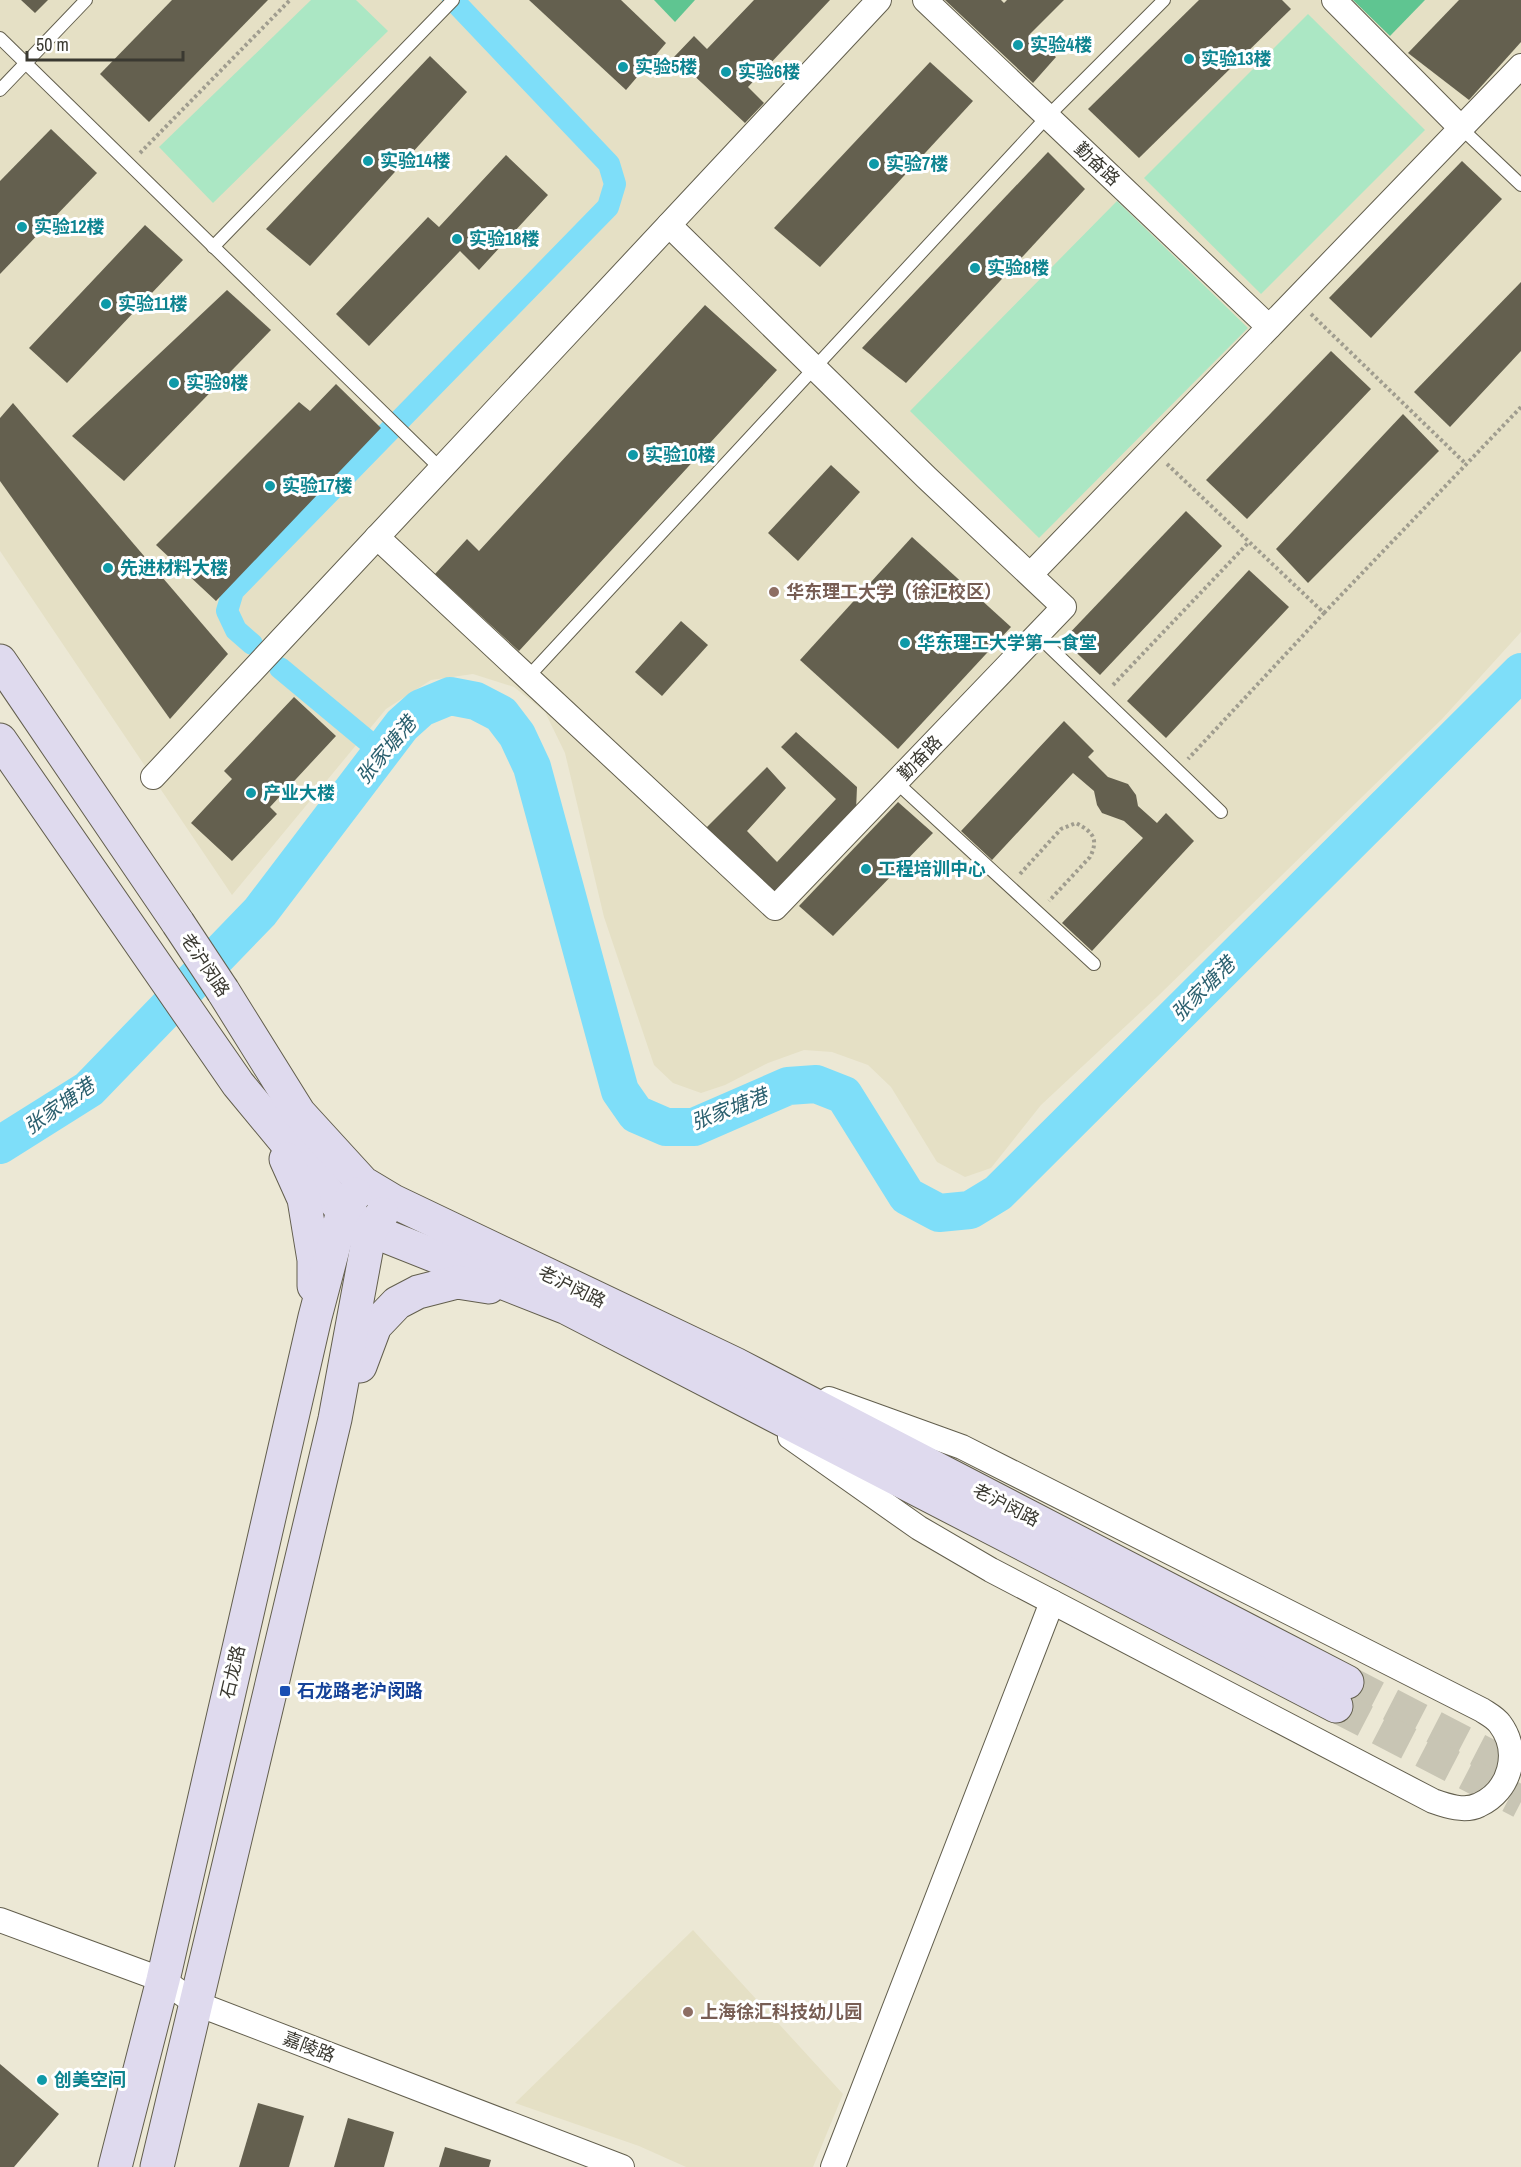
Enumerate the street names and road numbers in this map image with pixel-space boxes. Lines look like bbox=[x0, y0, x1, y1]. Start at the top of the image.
street label: 勤奋路 bbox=[1069, 136, 1126, 191]
street label: 勤奋路 bbox=[892, 730, 947, 786]
street label: 老沪闵路 bbox=[175, 928, 236, 1002]
street label: 老沪闵路 bbox=[534, 1260, 610, 1314]
street label: 老沪闵路 bbox=[968, 1477, 1044, 1532]
street label: 石龙路 bbox=[214, 1643, 251, 1701]
street label: 嘉陵路 bbox=[279, 2025, 339, 2068]

